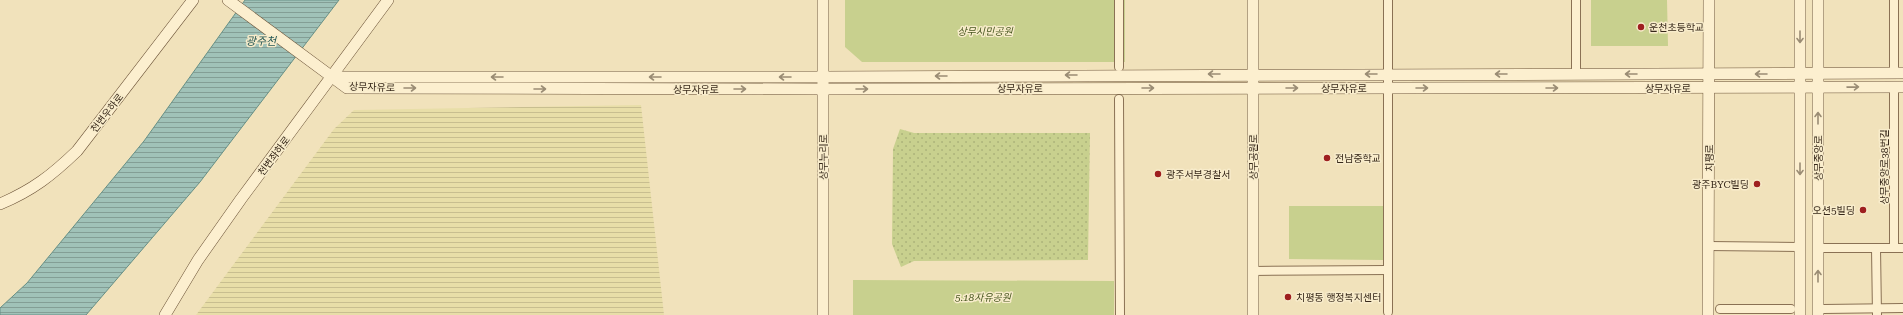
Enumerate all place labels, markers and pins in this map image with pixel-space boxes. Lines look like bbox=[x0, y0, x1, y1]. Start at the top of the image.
marker: 운천초등학교 bbox=[1636, 22, 1646, 32]
place label: 운천초등학교 bbox=[1649, 22, 1704, 33]
marker: 전남중학교 bbox=[1322, 153, 1332, 163]
place label: 전남중학교 bbox=[1335, 153, 1381, 164]
marker: 광주서부경찰서 bbox=[1153, 169, 1163, 179]
place label: 광주서부경찰서 bbox=[1166, 169, 1230, 180]
place label: 광주BYC빌딩 bbox=[1692, 179, 1749, 190]
marker: 광주BYC빌딩 bbox=[1752, 179, 1762, 189]
place label: 오션5빌딩 bbox=[1813, 205, 1855, 216]
marker: 오션5빌딩 bbox=[1858, 205, 1868, 215]
marker: 치평동 행정복지센터 bbox=[1283, 292, 1293, 302]
place label: 치평동 행정복지센터 bbox=[1296, 292, 1381, 303]

